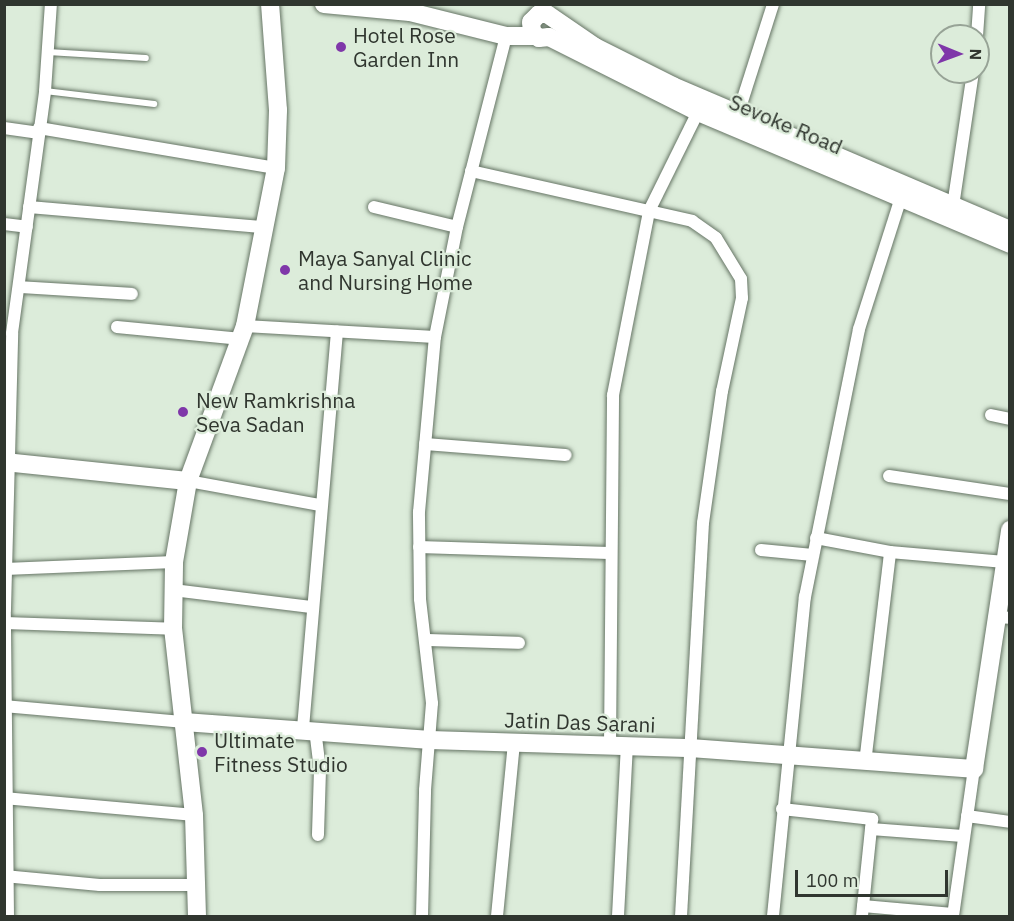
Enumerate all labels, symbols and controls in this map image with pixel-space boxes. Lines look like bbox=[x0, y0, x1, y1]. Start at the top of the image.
place label: Hotel Rose Garden Inn bbox=[353, 22, 459, 72]
north arrow bbox=[930, 24, 990, 84]
marker: Hotel Rose Garden Inn bbox=[334, 40, 348, 54]
text: N bbox=[966, 48, 986, 60]
street label: Sevoke Road bbox=[725, 89, 847, 159]
place label: Maya Sanyal Clinic and Nursing Home bbox=[298, 245, 473, 295]
marker: Maya Sanyal Clinic and Nursing Home bbox=[276, 261, 294, 279]
place label: New Ramkrishna Seva Sadan bbox=[196, 387, 355, 437]
marker: New Ramkrishna Seva Sadan bbox=[174, 403, 192, 421]
street label: Jatin Das Sarani bbox=[504, 707, 656, 737]
place label: Ultimate Fitness Studio bbox=[214, 727, 348, 777]
marker: Ultimate Fitness Studio bbox=[195, 745, 209, 759]
scale bar bbox=[798, 858, 951, 896]
text: 100 m bbox=[806, 869, 858, 892]

